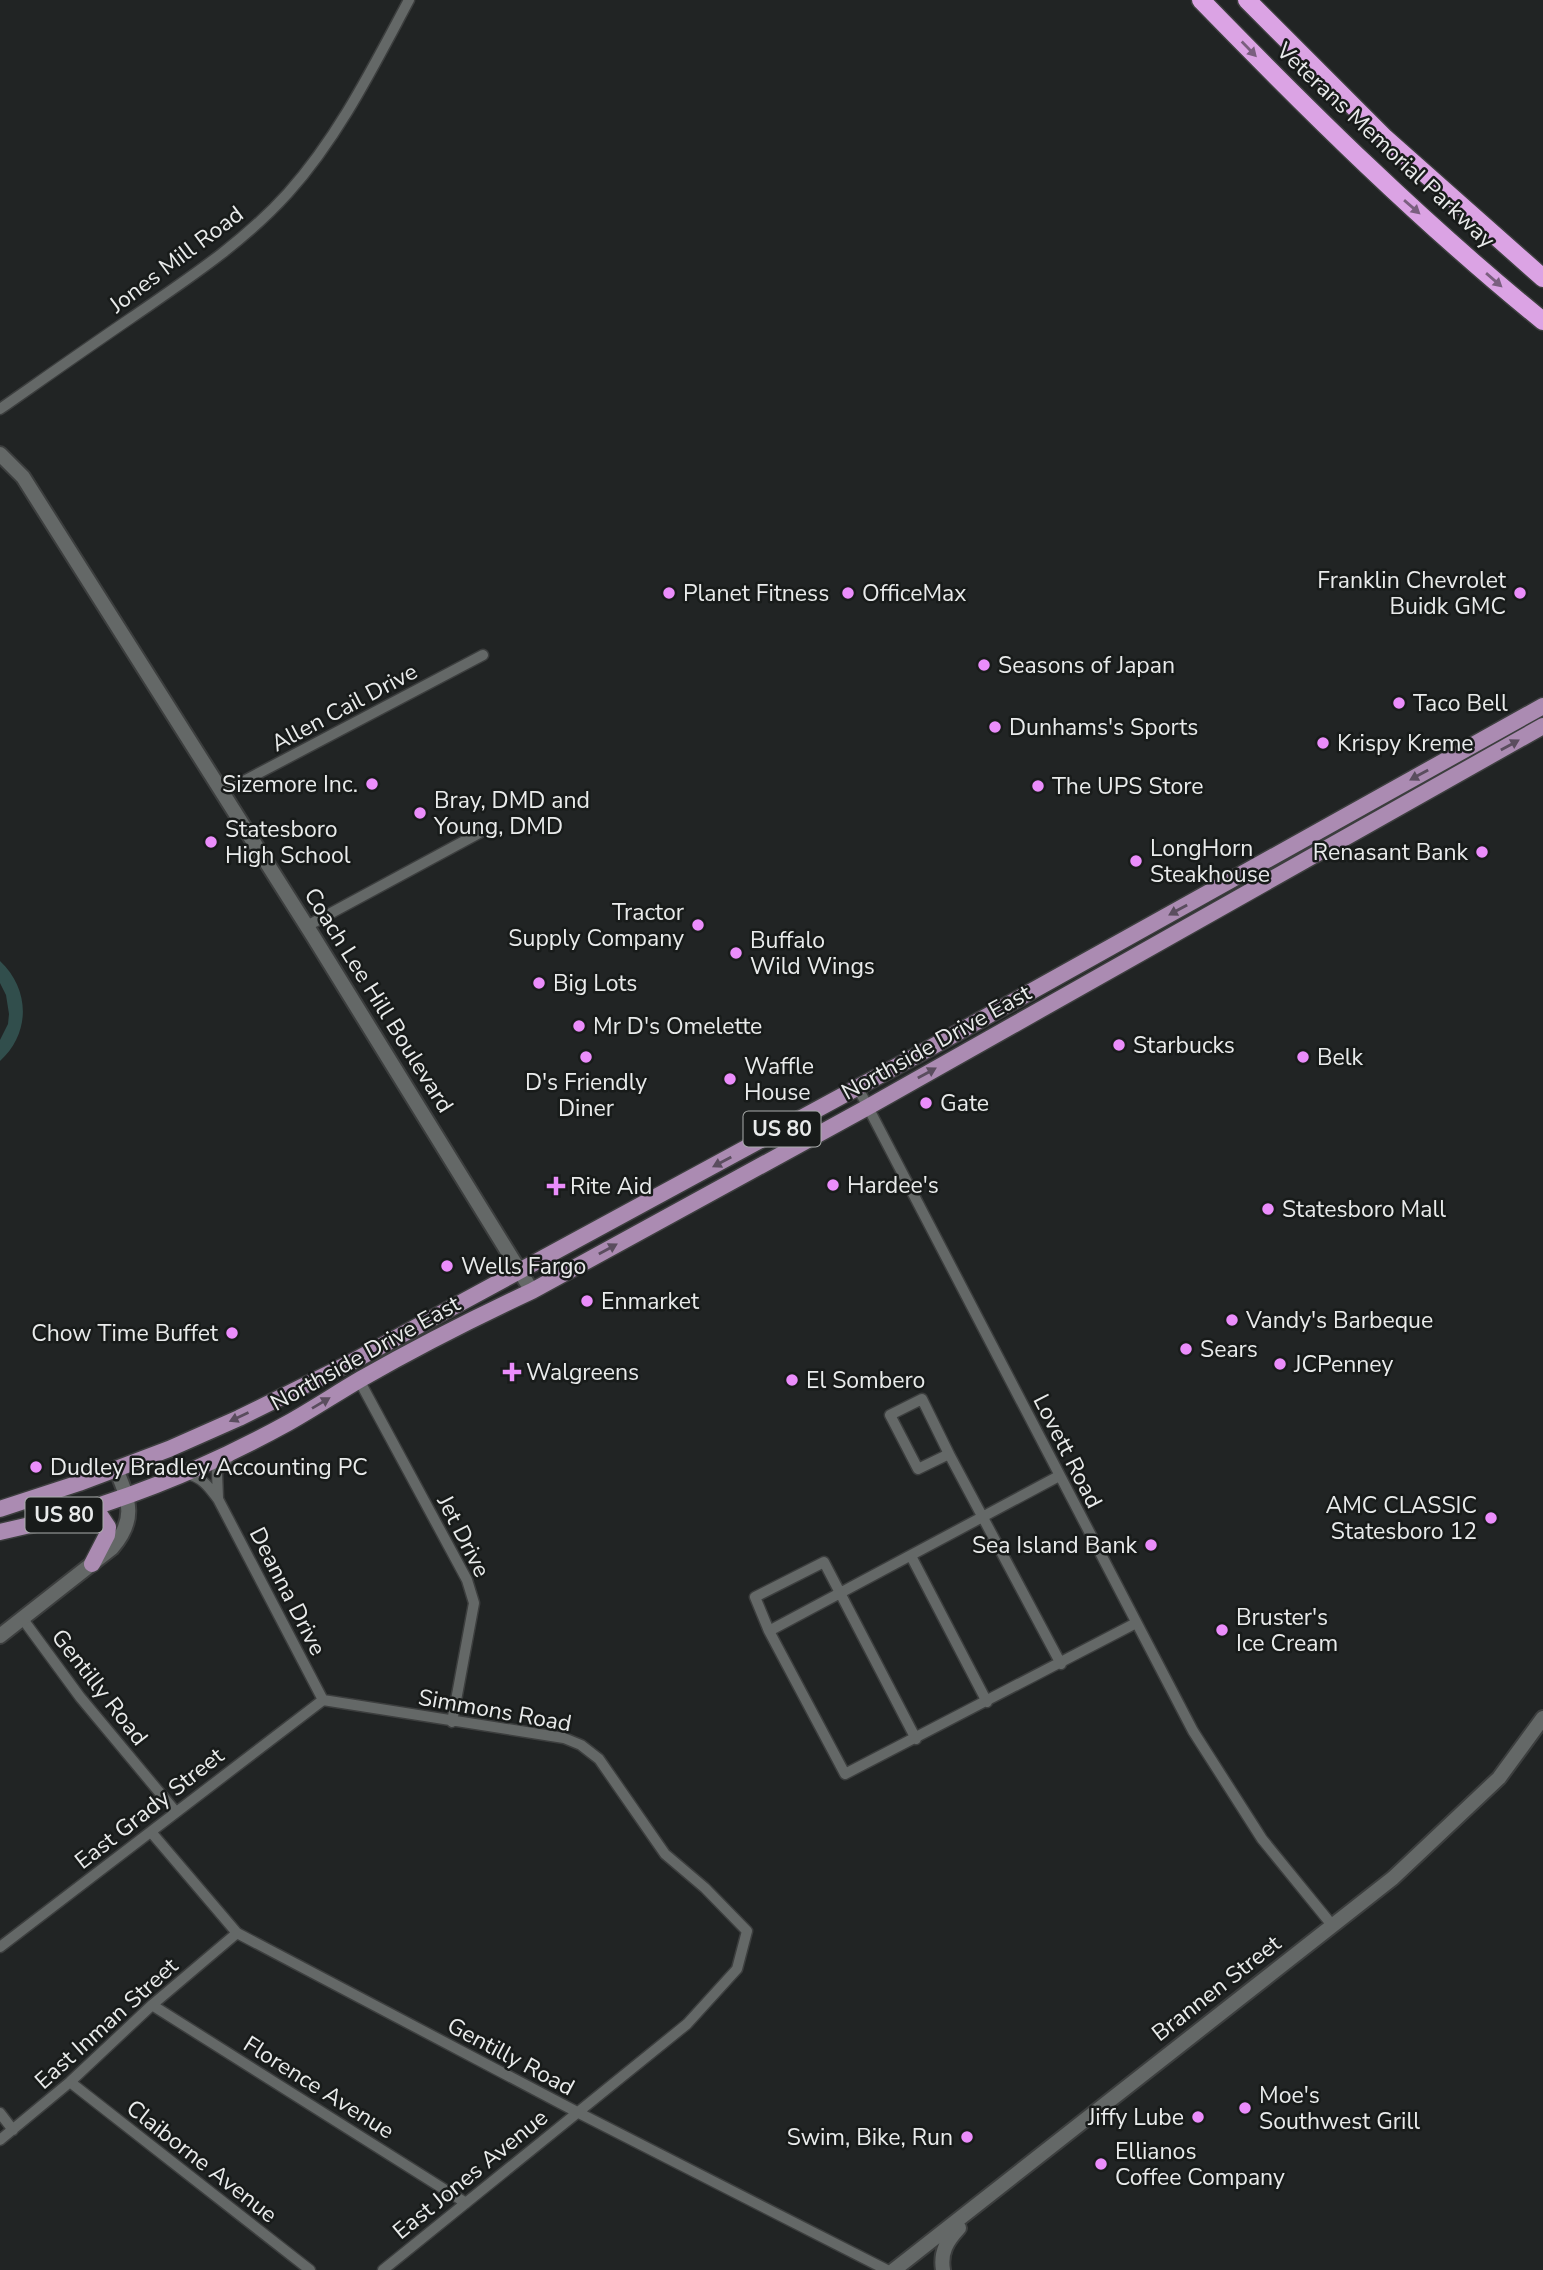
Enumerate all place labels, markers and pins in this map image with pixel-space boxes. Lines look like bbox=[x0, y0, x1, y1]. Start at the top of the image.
place label: Franklin Chevrolet Buidk GMC bbox=[1317, 565, 1507, 622]
place label: Planet Fitness bbox=[683, 578, 829, 609]
place label: OfficeMax bbox=[862, 578, 966, 609]
marker: Planet Fitness bbox=[661, 585, 677, 601]
marker: OfficeMax bbox=[840, 585, 856, 601]
marker: Franklin Chevrolet Buidk GMC bbox=[1512, 585, 1528, 601]
place label: Seasons of Japan bbox=[998, 650, 1175, 681]
marker: Seasons of Japan bbox=[976, 657, 992, 673]
place label: Taco Bell bbox=[1413, 688, 1508, 719]
marker: Taco Bell bbox=[1391, 695, 1407, 711]
place label: Dunhams's Sports bbox=[1009, 712, 1198, 743]
marker: Dunhams's Sports bbox=[987, 719, 1003, 735]
place label: Krispy Kreme bbox=[1337, 728, 1474, 759]
marker: Krispy Kreme bbox=[1315, 735, 1331, 751]
place label: Sizemore Inc. bbox=[222, 769, 358, 800]
place label: The UPS Store bbox=[1052, 771, 1204, 802]
marker: Sizemore Inc. bbox=[364, 776, 380, 792]
marker: The UPS Store bbox=[1030, 778, 1046, 794]
place label: Bray, DMD and Young, DMD bbox=[433, 785, 590, 842]
marker: Bray, DMD and Young, DMD bbox=[412, 805, 428, 821]
place label: Statesboro High School bbox=[225, 814, 351, 871]
place label: LongHorn Steakhouse bbox=[1150, 833, 1270, 890]
marker: Statesboro High School bbox=[203, 834, 219, 850]
place label: Renasant Bank bbox=[1313, 837, 1468, 868]
marker: Renasant Bank bbox=[1474, 844, 1490, 860]
marker: LongHorn Steakhouse bbox=[1128, 853, 1144, 869]
place label: Tractor Supply Company bbox=[508, 897, 685, 954]
marker: Tractor Supply Company bbox=[690, 917, 706, 933]
place label: Buffalo Wild Wings bbox=[750, 925, 875, 982]
marker: Buffalo Wild Wings bbox=[728, 945, 744, 961]
place label: Big Lots bbox=[553, 968, 637, 999]
marker: Big Lots bbox=[531, 975, 547, 991]
place label: Mr D's Omelette bbox=[593, 1011, 762, 1042]
marker: Mr D's Omelette bbox=[571, 1018, 587, 1034]
place label: Starbucks bbox=[1133, 1030, 1235, 1061]
marker: Starbucks bbox=[1111, 1037, 1127, 1053]
place label: Belk bbox=[1317, 1042, 1364, 1073]
marker: D's Friendly Diner bbox=[578, 1049, 594, 1065]
marker: Belk bbox=[1295, 1049, 1311, 1065]
place label: Waffle House bbox=[744, 1051, 814, 1108]
place label: D's Friendly Diner bbox=[525, 1067, 647, 1124]
marker: Waffle House bbox=[722, 1071, 738, 1087]
place label: Gate bbox=[940, 1088, 989, 1119]
marker: Gate bbox=[918, 1095, 934, 1111]
place label: Hardee's bbox=[847, 1170, 939, 1201]
place label: Rite Aid bbox=[570, 1171, 652, 1202]
marker: Hardee's bbox=[825, 1177, 841, 1193]
marker: Rite Aid bbox=[548, 1178, 564, 1194]
place label: Statesboro Mall bbox=[1282, 1194, 1446, 1225]
marker: Statesboro Mall bbox=[1260, 1201, 1276, 1217]
place label: Wells Fargo bbox=[461, 1251, 586, 1282]
marker: Wells Fargo bbox=[439, 1258, 455, 1274]
place label: Enmarket bbox=[601, 1286, 700, 1317]
marker: Enmarket bbox=[579, 1293, 595, 1309]
place label: Vandy's Barbeque bbox=[1245, 1305, 1433, 1336]
marker: Vandy's Barbeque bbox=[1224, 1312, 1240, 1328]
place label: Chow Time Buffet bbox=[31, 1318, 219, 1349]
marker: Chow Time Buffet bbox=[224, 1325, 240, 1341]
place label: Sears bbox=[1200, 1334, 1258, 1365]
marker: Sears bbox=[1178, 1341, 1194, 1357]
place label: JCPenney bbox=[1293, 1349, 1393, 1380]
marker: JCPenney bbox=[1272, 1356, 1288, 1372]
place label: Walgreens bbox=[526, 1357, 639, 1388]
marker: Walgreens bbox=[504, 1364, 520, 1380]
place label: El Sombero bbox=[806, 1365, 925, 1396]
marker: El Sombero bbox=[784, 1372, 800, 1388]
place label: Dudley Bradley Accounting PC bbox=[50, 1452, 368, 1483]
marker: Dudley Bradley Accounting PC bbox=[28, 1459, 44, 1475]
place label: AMC CLASSIC Statesboro 12 bbox=[1325, 1490, 1477, 1547]
marker: AMC CLASSIC Statesboro 12 bbox=[1483, 1510, 1499, 1526]
place label: Sea Island Bank bbox=[972, 1530, 1137, 1561]
marker: Sea Island Bank bbox=[1143, 1537, 1159, 1553]
place label: Bruster's Ice Cream bbox=[1236, 1602, 1338, 1659]
marker: Bruster's Ice Cream bbox=[1214, 1622, 1230, 1638]
place label: Moe's Southwest Grill bbox=[1259, 2080, 1420, 2137]
marker: Moe's Southwest Grill bbox=[1237, 2100, 1253, 2116]
place label: Jiffy Lube bbox=[1087, 2102, 1184, 2133]
marker: Jiffy Lube bbox=[1190, 2109, 1206, 2125]
place label: Swim, Bike, Run bbox=[787, 2122, 953, 2153]
marker: Swim, Bike, Run bbox=[959, 2129, 975, 2145]
place label: Ellianos Coffee Company bbox=[1115, 2136, 1285, 2193]
marker: Ellianos Coffee Company bbox=[1093, 2156, 1109, 2172]

